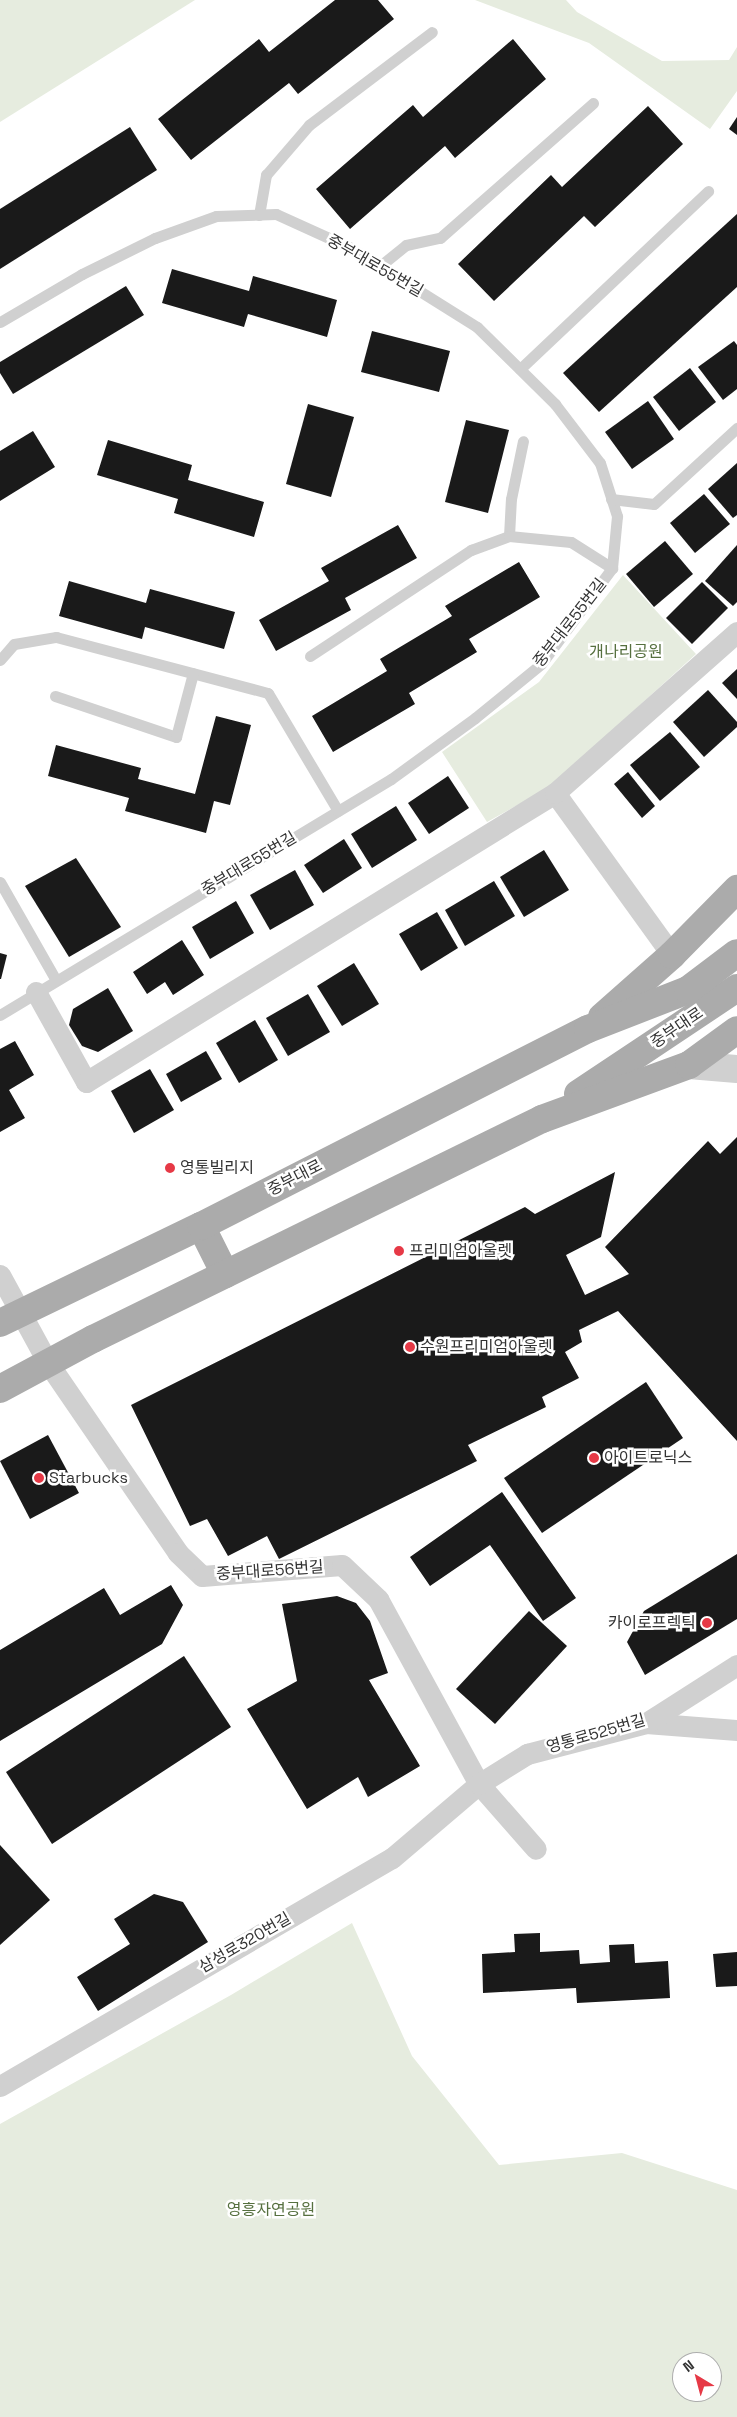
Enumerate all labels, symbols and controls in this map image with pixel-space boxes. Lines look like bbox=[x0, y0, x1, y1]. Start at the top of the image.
street label: 중부대로55번길 bbox=[324, 231, 426, 301]
street label: 중부대로55번길 bbox=[529, 575, 611, 671]
park label: 개나리공원 bbox=[589, 642, 663, 662]
street label: 중부대로55번길 bbox=[198, 828, 300, 900]
street label: 중부대로 bbox=[647, 1004, 707, 1052]
street label: 중부대로 bbox=[264, 1156, 326, 1200]
place label: 영통빌리지 bbox=[180, 1158, 254, 1178]
marker: 영통빌리지 bbox=[164, 1162, 176, 1174]
place label: 프리미엄아울렛 bbox=[409, 1241, 512, 1261]
marker: 프리미엄아울렛 bbox=[393, 1245, 405, 1257]
place label: 수원프리미엄아울렛 bbox=[420, 1337, 552, 1357]
marker: 수원프리미엄아울렛 bbox=[404, 1341, 416, 1353]
place label: 아이트로닉스 bbox=[604, 1448, 692, 1468]
marker: 아이트로닉스 bbox=[588, 1452, 600, 1464]
place label: Starbucks bbox=[49, 1468, 128, 1488]
marker: Starbucks bbox=[33, 1472, 45, 1484]
street label: 중부대로56번길 bbox=[216, 1558, 324, 1584]
place label: 카이로프렉틱 bbox=[608, 1613, 696, 1633]
marker: 카이로프렉틱 bbox=[700, 1616, 714, 1630]
street label: 영통로525번길 bbox=[544, 1711, 648, 1757]
street label: 삼성로320번길 bbox=[196, 1909, 294, 1977]
park label: 영흥자연공원 bbox=[227, 2200, 315, 2220]
north arrow bbox=[672, 2352, 722, 2402]
text: N bbox=[679, 2356, 698, 2376]

